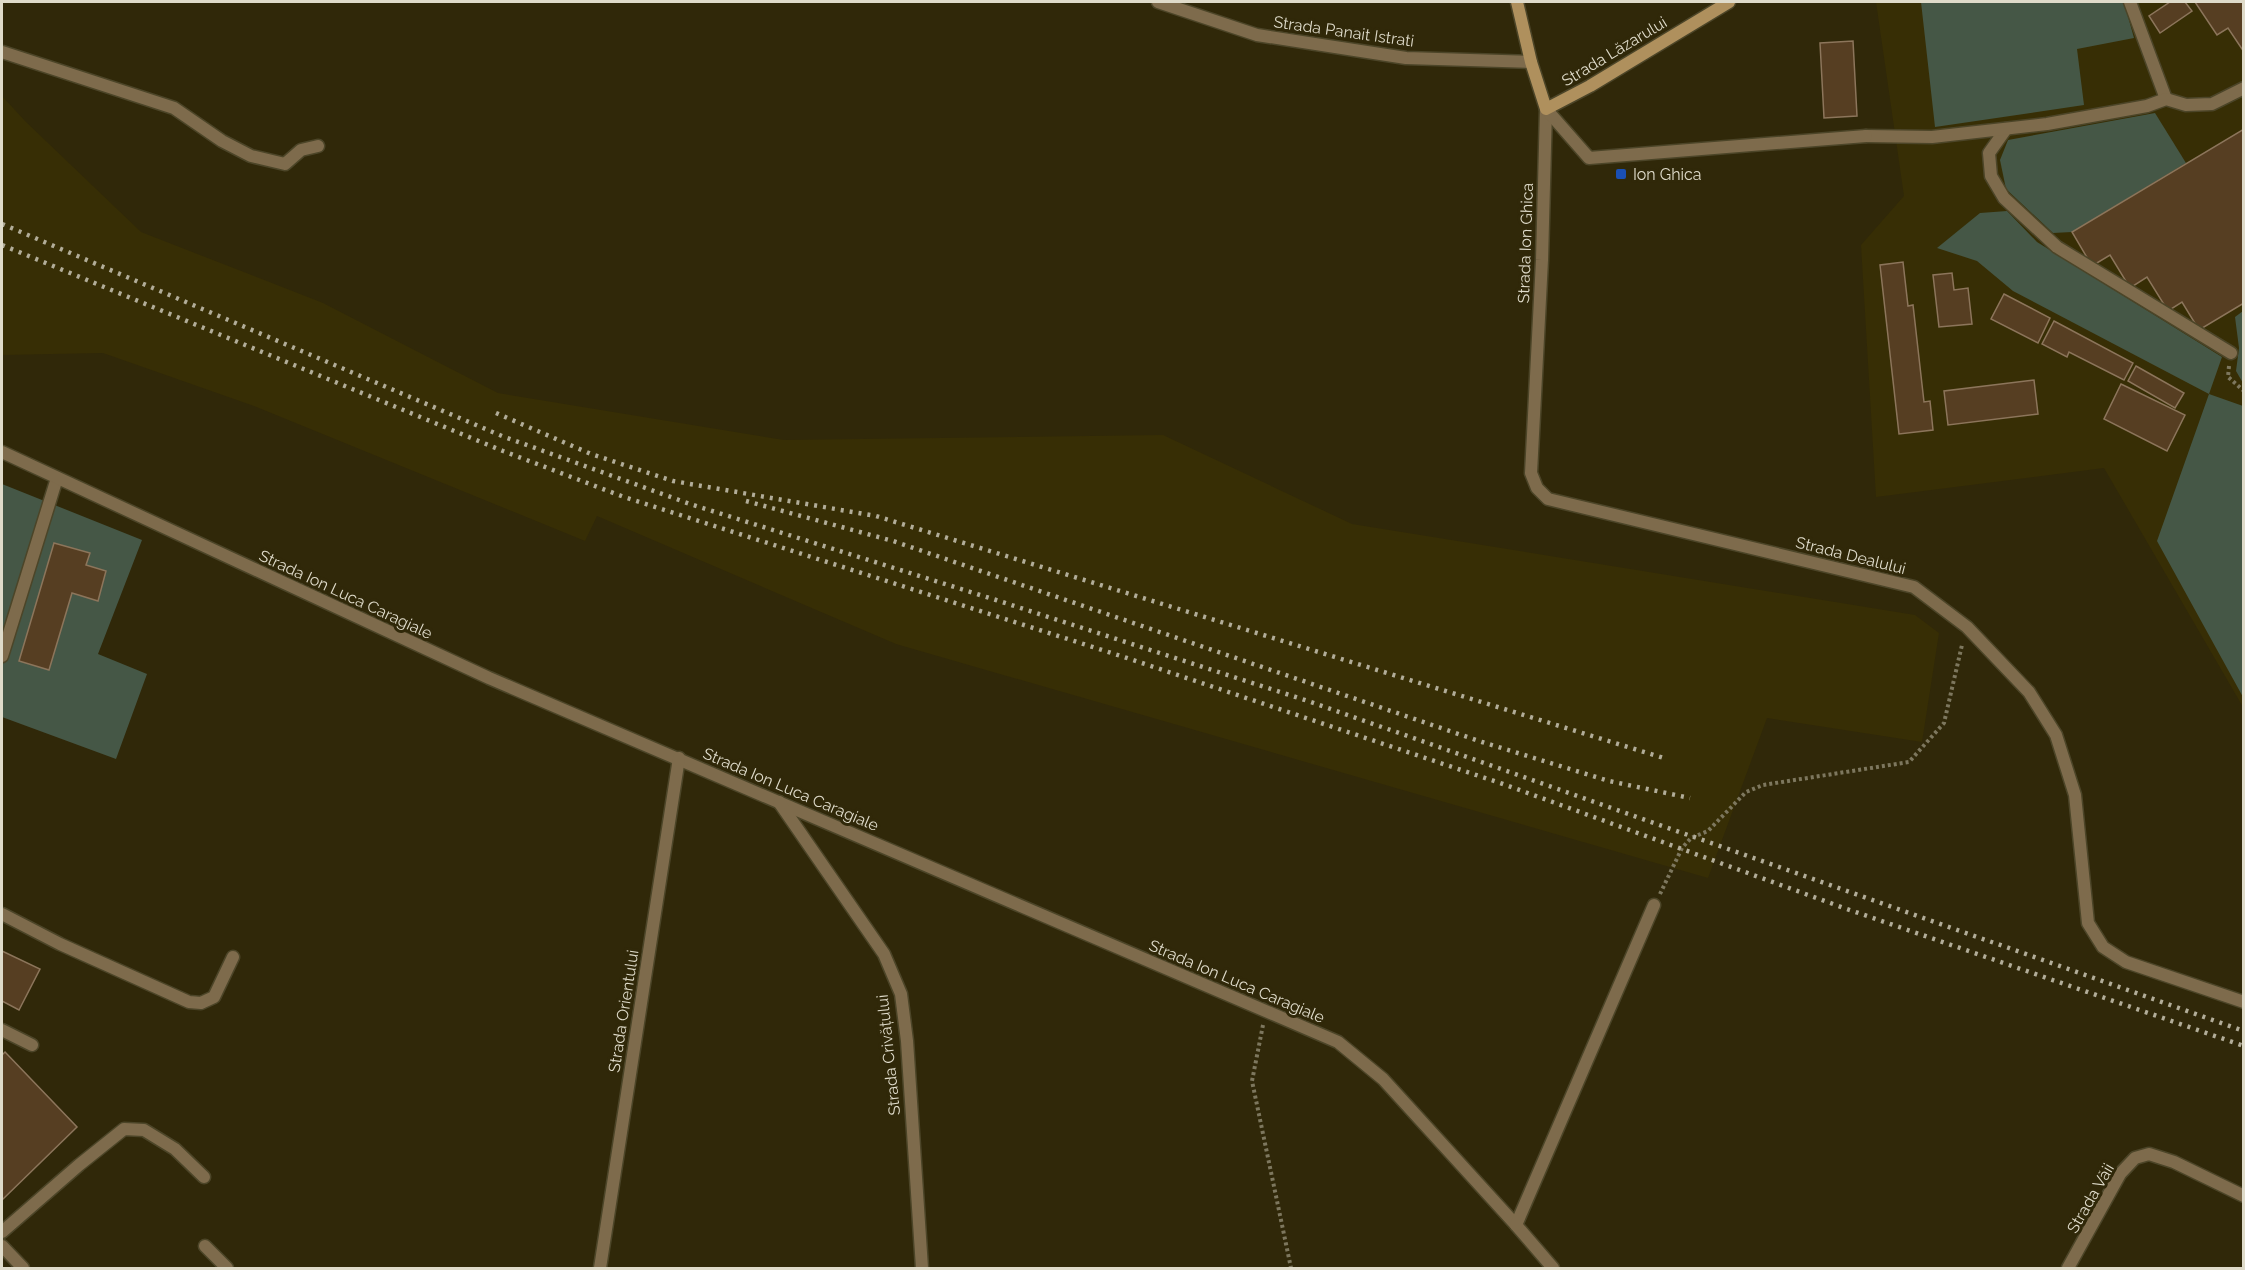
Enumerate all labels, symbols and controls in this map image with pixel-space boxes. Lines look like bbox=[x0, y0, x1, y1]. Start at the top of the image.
street label: Strada Panait Istrati bbox=[1272, 12, 1415, 51]
street label: Strada Lăzarului bbox=[1558, 13, 1670, 90]
place label: Ion Ghica bbox=[1633, 165, 1702, 184]
marker: Ion Ghica bbox=[1614, 167, 1628, 181]
street label: Strada Ion Ghica bbox=[1514, 182, 1537, 304]
street label: Strada Dealului bbox=[1794, 533, 1908, 578]
street label: Strada Ion Luca Caragiale bbox=[256, 546, 435, 643]
street label: Strada Ion Luca Caragiale bbox=[700, 744, 881, 835]
street label: Strada Ion Luca Caragiale bbox=[1146, 936, 1327, 1027]
street label: Strada Orientului bbox=[604, 948, 643, 1074]
street label: Strada Crivățului bbox=[873, 994, 904, 1116]
street label: Strada Văii bbox=[2063, 1160, 2118, 1236]

